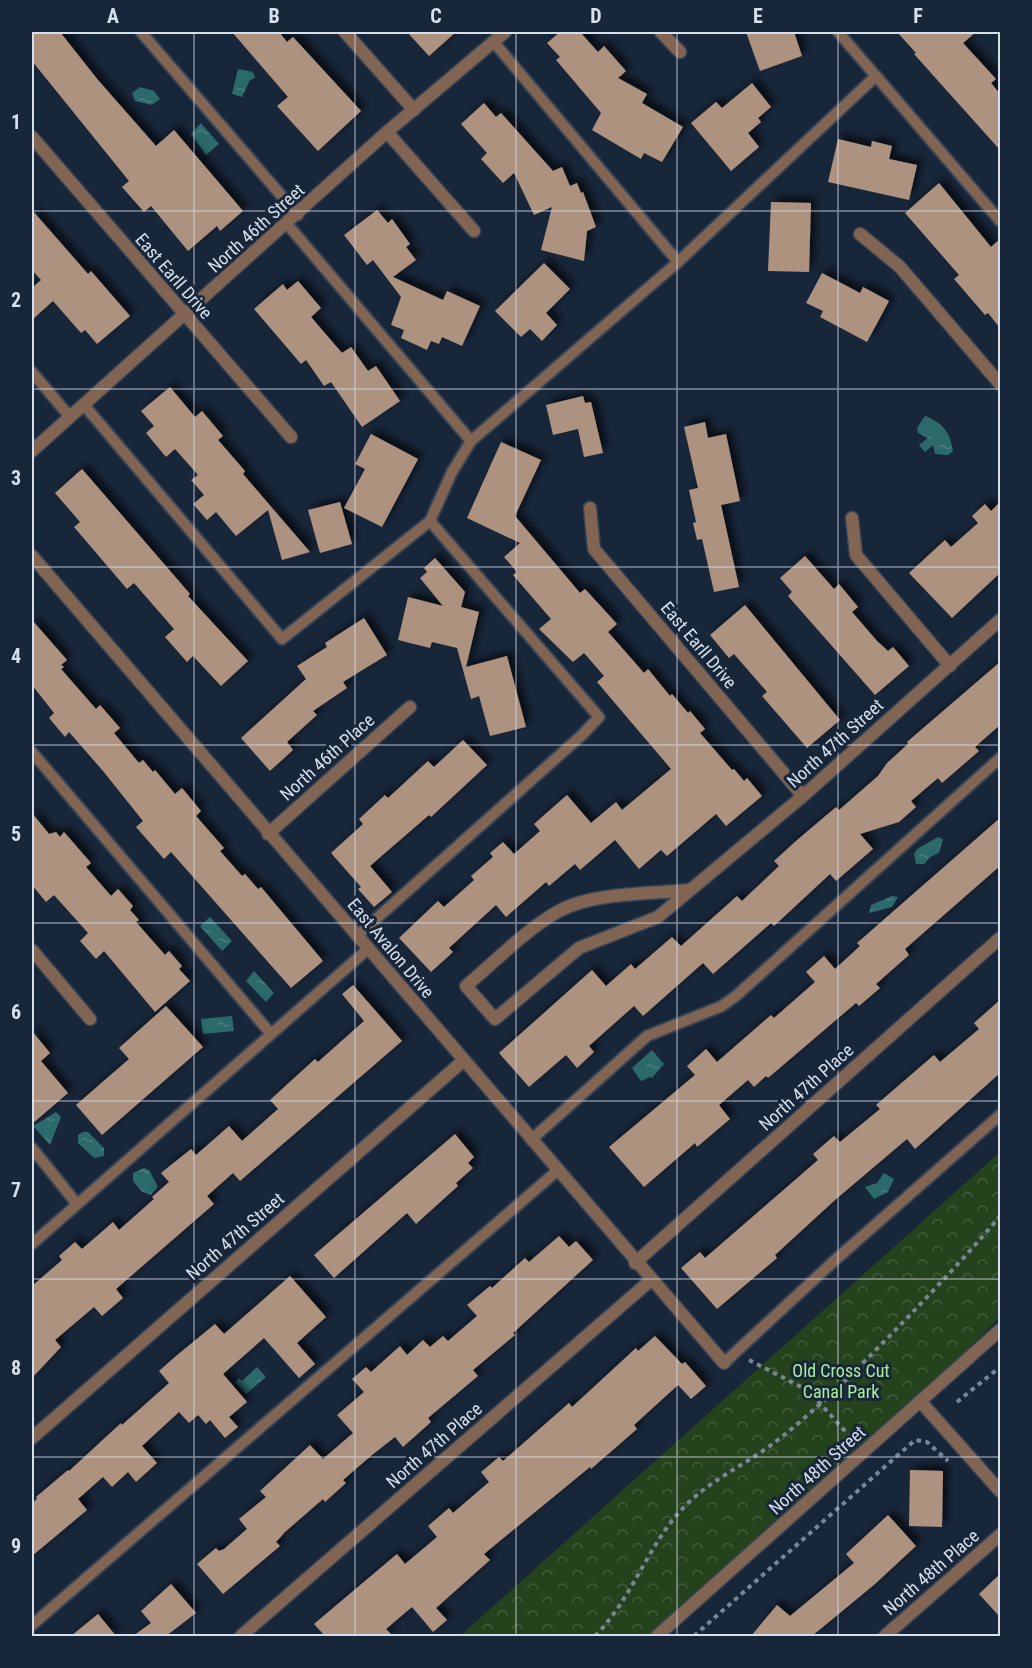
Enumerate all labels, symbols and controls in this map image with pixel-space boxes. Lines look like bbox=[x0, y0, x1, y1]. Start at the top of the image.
text: A bbox=[107, 4, 119, 28]
text: B bbox=[268, 4, 280, 28]
text: C bbox=[430, 4, 442, 28]
text: D bbox=[590, 4, 602, 28]
text: E bbox=[753, 4, 763, 28]
text: F bbox=[913, 4, 923, 28]
text: 1 bbox=[11, 110, 21, 134]
street label: North 46th Street bbox=[204, 179, 308, 277]
street label: East Earll Drive bbox=[131, 229, 217, 323]
text: 2 bbox=[11, 288, 21, 312]
text: 3 bbox=[11, 466, 21, 490]
street label: East Earll Drive bbox=[657, 597, 741, 693]
text: 4 bbox=[11, 644, 21, 668]
street label: North 47th Street bbox=[783, 694, 887, 792]
street label: North 46th Place bbox=[276, 709, 378, 805]
text: 5 bbox=[11, 822, 21, 846]
street label: East Avalon Drive bbox=[343, 894, 439, 1002]
text: 6 bbox=[11, 1000, 21, 1024]
street label: North 47th Place bbox=[755, 1039, 857, 1135]
text: 7 bbox=[11, 1178, 21, 1202]
street label: North 47th Street bbox=[182, 1188, 288, 1284]
text: 8 bbox=[11, 1356, 21, 1380]
park label: Old Cross Cut Canal Park bbox=[792, 1360, 890, 1402]
street label: North 47th Place bbox=[382, 1398, 486, 1492]
street label: North 48th Street bbox=[765, 1421, 869, 1519]
street label: North 48th Place bbox=[879, 1525, 983, 1619]
text: 9 bbox=[11, 1534, 21, 1558]

